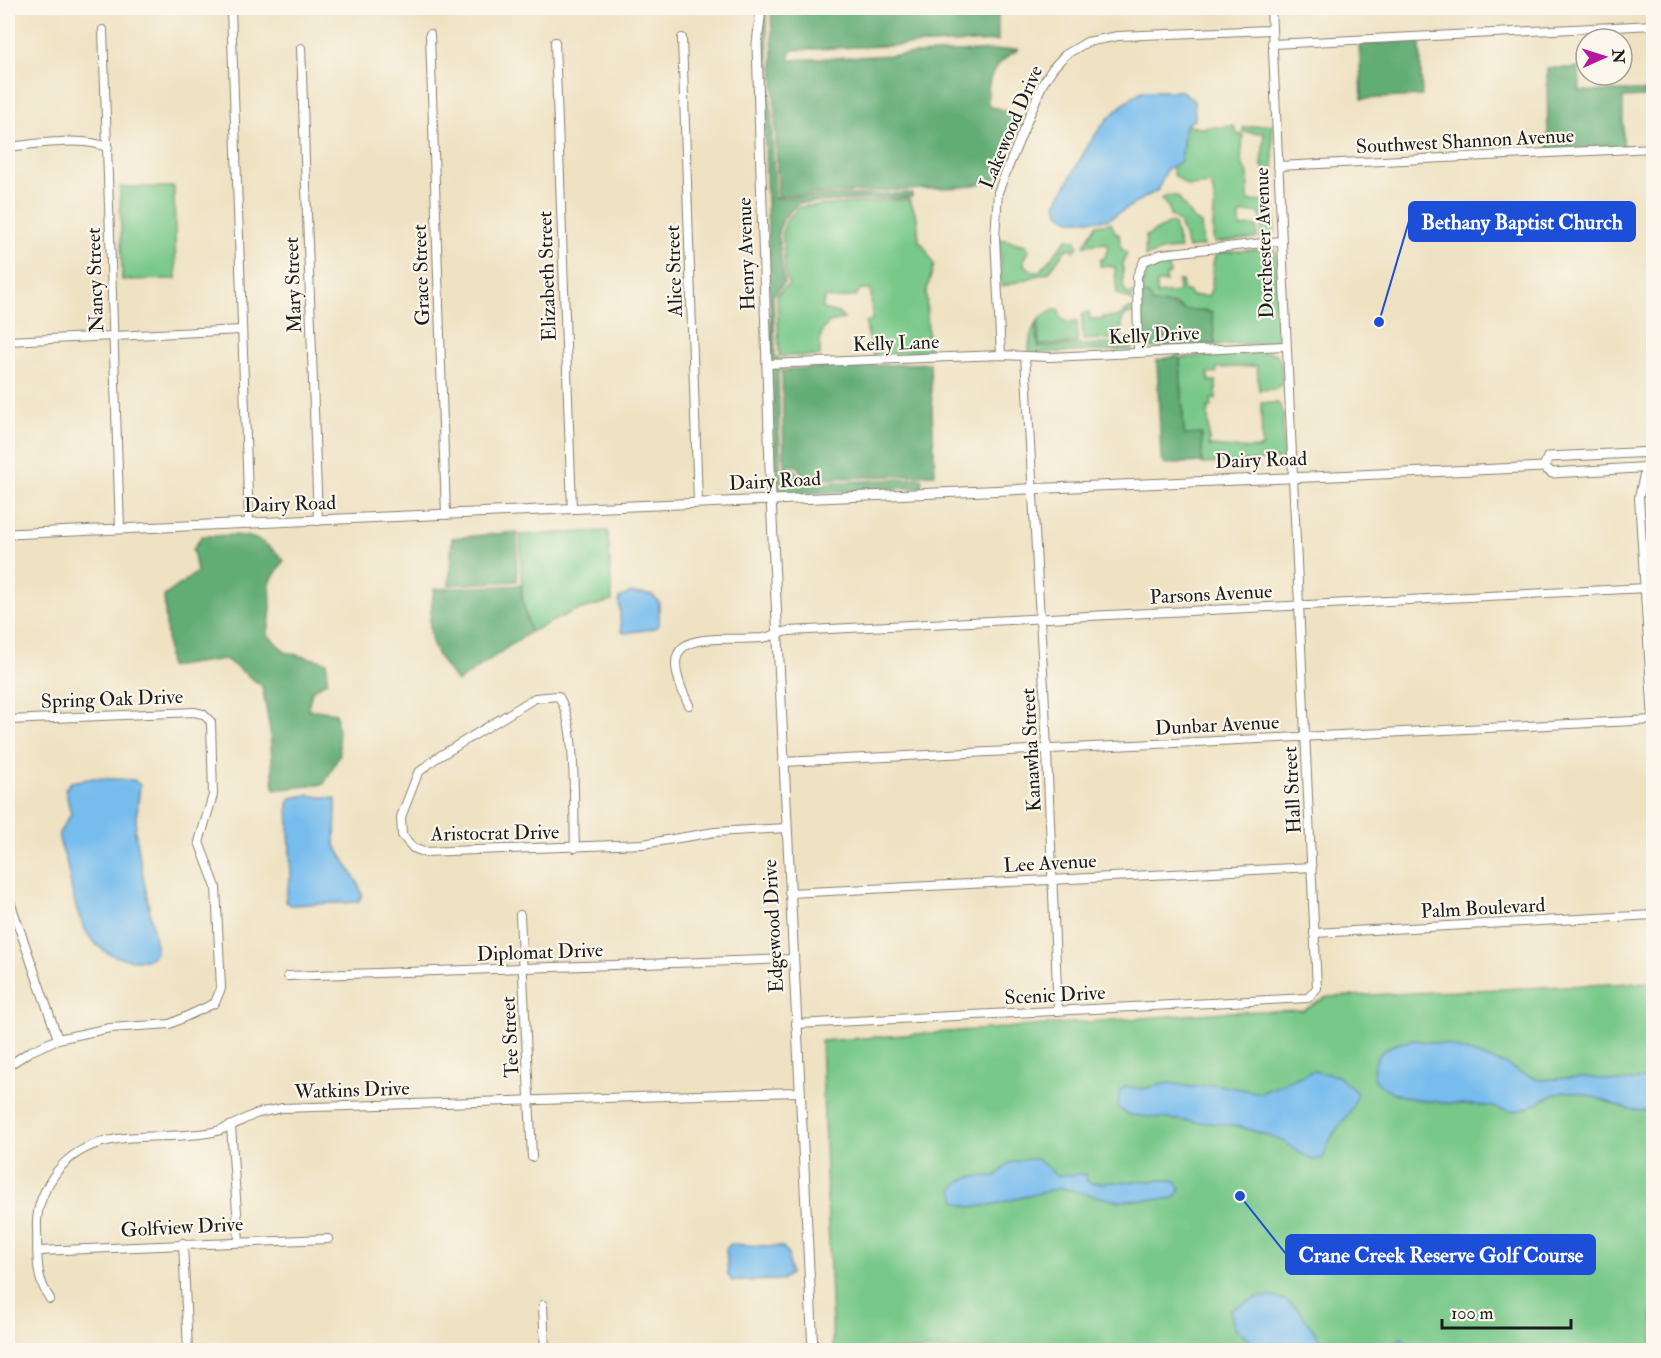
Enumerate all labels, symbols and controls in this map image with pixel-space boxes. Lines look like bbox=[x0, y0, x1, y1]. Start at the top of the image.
north arrow bbox=[1574, 27, 1634, 87]
text: N bbox=[1608, 48, 1628, 65]
street label: Lakewood Drive bbox=[974, 62, 1048, 192]
street label: Southwest Shannon Avenue bbox=[1355, 123, 1575, 159]
street label: Dorchester Avenue bbox=[1249, 167, 1279, 319]
street label: Henry Avenue bbox=[732, 197, 760, 311]
callout: Bethany Baptist Church bbox=[1409, 202, 1635, 241]
text: Bethany Baptist Church bbox=[1421, 209, 1623, 236]
street label: Elizabeth Street bbox=[532, 210, 562, 342]
street label: Grace Street bbox=[407, 223, 435, 326]
street label: Alice Street bbox=[660, 224, 688, 318]
street label: Nancy Street bbox=[81, 226, 109, 333]
street label: Mary Street bbox=[279, 236, 307, 333]
street label: Kelly Drive bbox=[1108, 320, 1200, 350]
street label: Kelly Lane bbox=[852, 329, 940, 357]
street label: Dairy Road bbox=[1215, 446, 1308, 474]
street label: Dairy Road bbox=[728, 466, 822, 496]
street label: Dairy Road bbox=[244, 490, 337, 518]
street label: Parsons Avenue bbox=[1149, 578, 1273, 610]
street label: Spring Oak Drive bbox=[40, 684, 184, 715]
street label: Kanawha Street bbox=[1015, 687, 1047, 813]
street label: Dunbar Avenue bbox=[1154, 709, 1280, 741]
street label: Hall Street bbox=[1277, 745, 1307, 834]
street label: Aristocrat Drive bbox=[429, 819, 560, 847]
street label: Lee Avenue bbox=[1003, 848, 1097, 878]
street label: Edgewood Drive bbox=[757, 859, 789, 993]
street label: Palm Boulevard bbox=[1420, 892, 1546, 924]
street label: Diplomat Drive bbox=[476, 937, 604, 968]
street label: Scenic Drive bbox=[1004, 980, 1106, 1010]
street label: Tee Street bbox=[495, 995, 525, 1078]
street label: Watkins Drive bbox=[293, 1075, 410, 1105]
street label: Golfview Drive bbox=[120, 1211, 244, 1243]
callout: Crane Creek Reserve Golf Course bbox=[1286, 1235, 1595, 1274]
text: Crane Creek Reserve Golf Course bbox=[1299, 1242, 1584, 1269]
scale bar bbox=[1442, 1292, 1571, 1330]
text: 100 m bbox=[1451, 1302, 1494, 1325]

